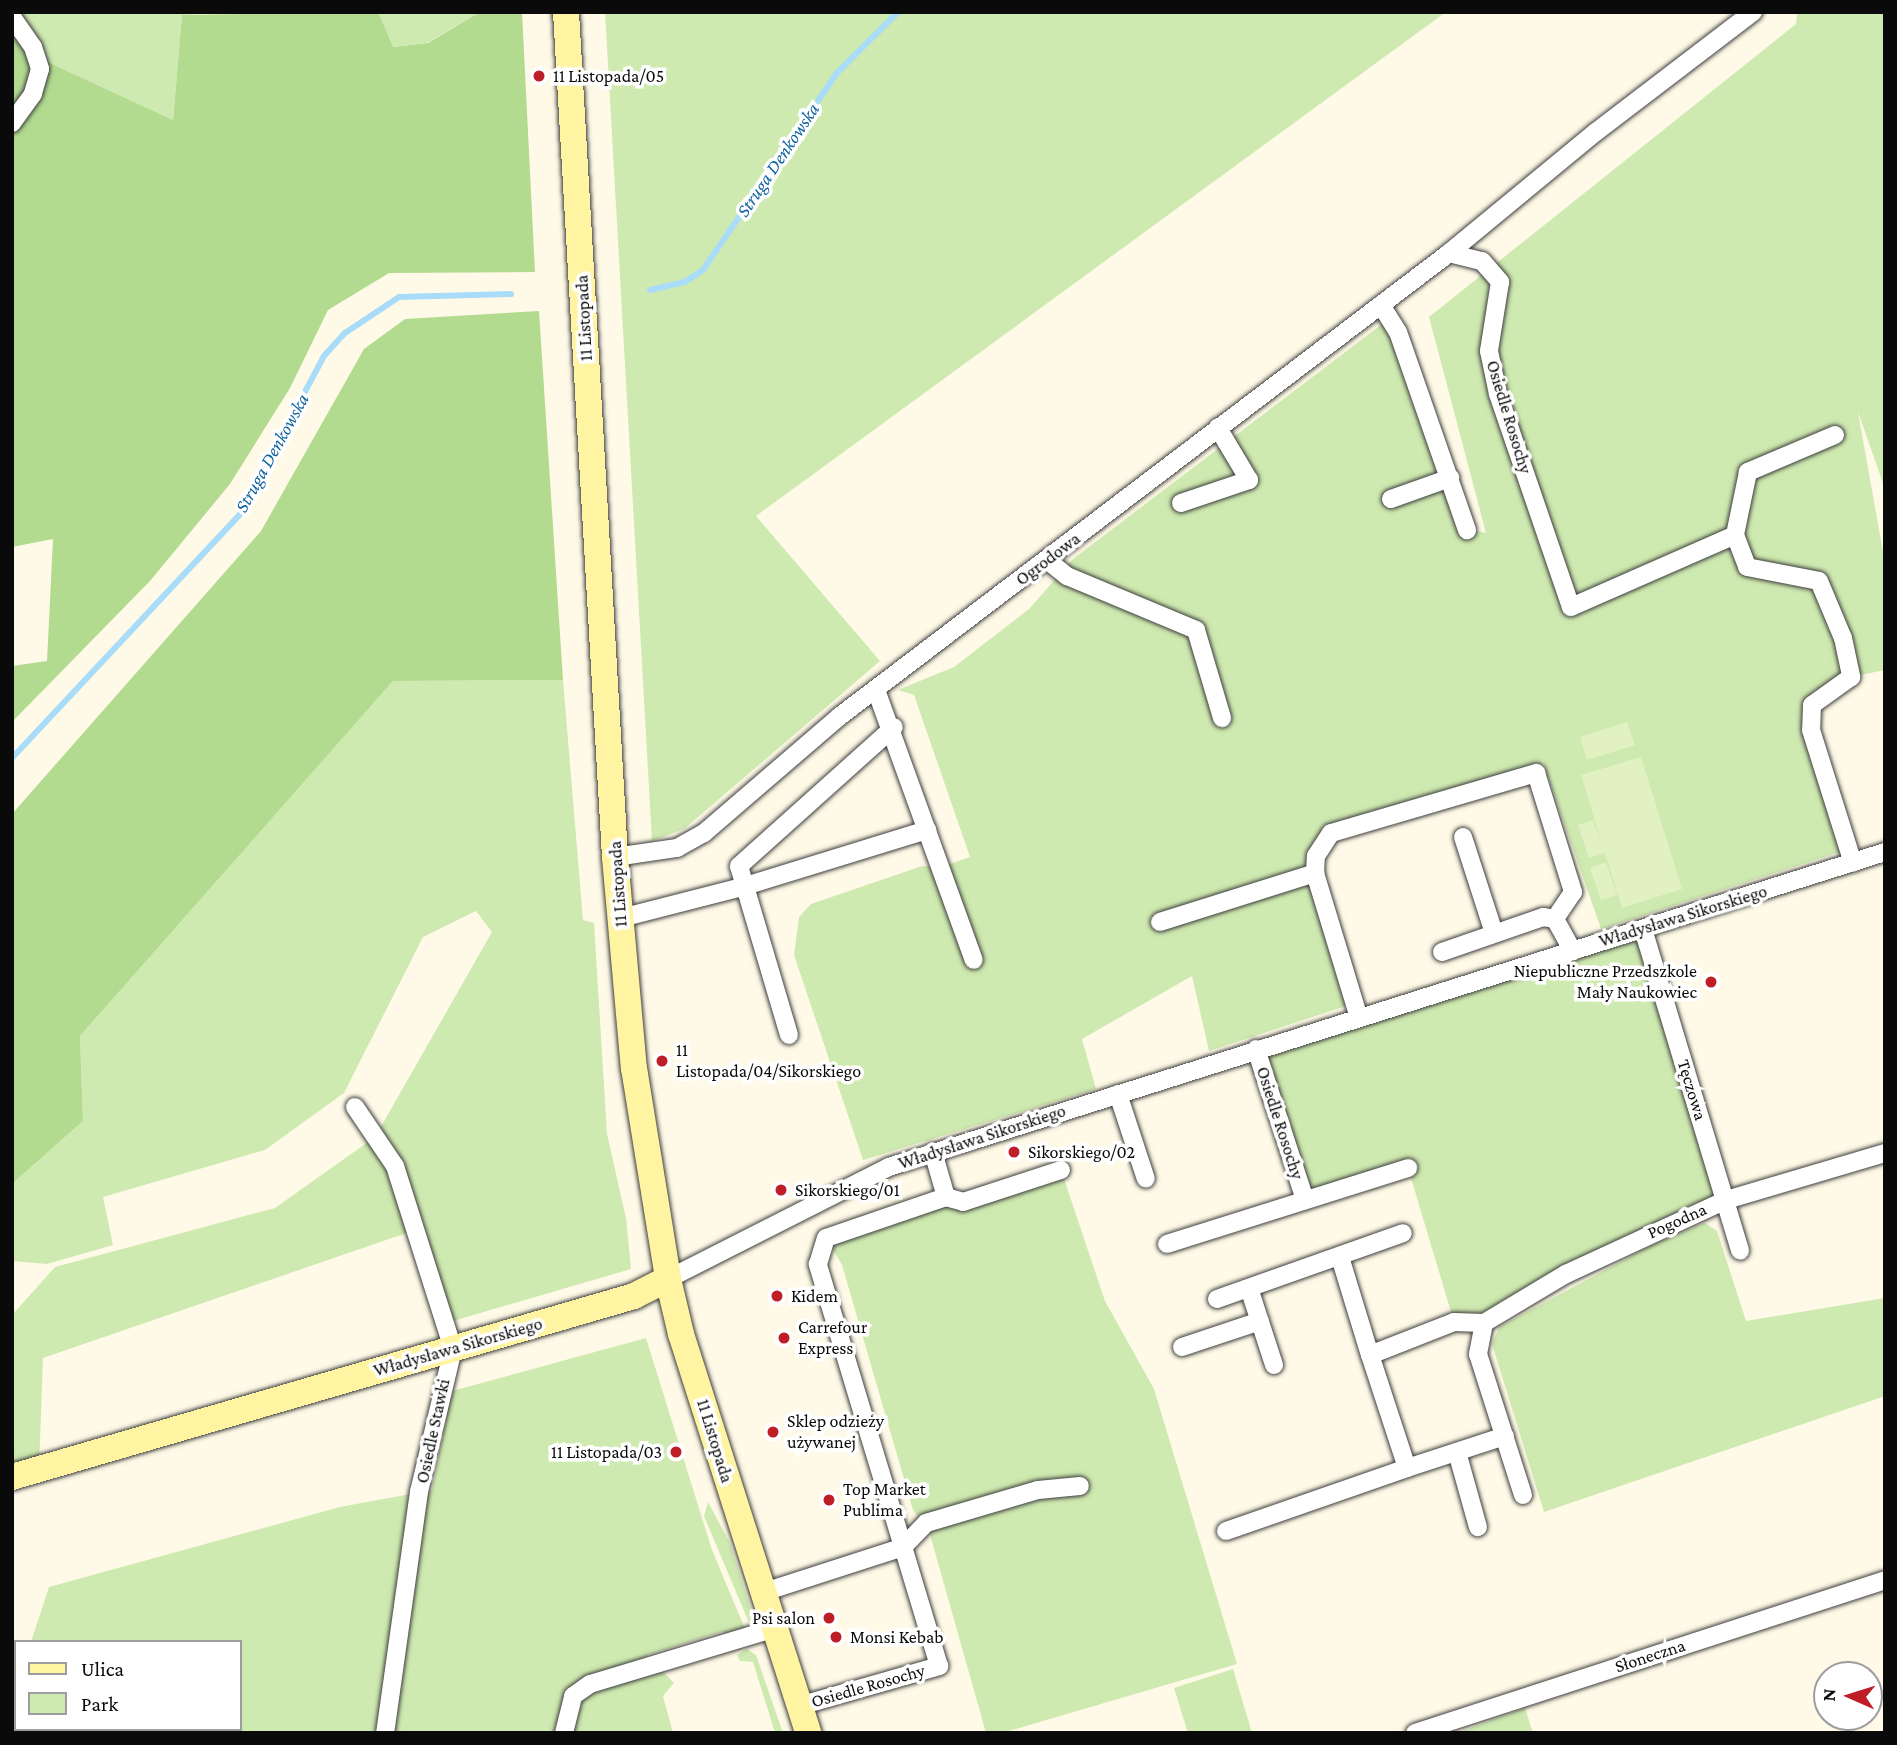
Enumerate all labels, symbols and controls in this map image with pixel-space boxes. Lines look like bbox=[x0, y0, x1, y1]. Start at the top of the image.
place label: 11 Listopada/05 bbox=[553, 65, 664, 87]
marker: 11 Listopada/05 bbox=[531, 68, 547, 84]
water label: Struga Denkowska bbox=[732, 99, 824, 221]
street label: 11 Listopada bbox=[571, 274, 597, 362]
street label: Osiedle Rosochy bbox=[1482, 358, 1536, 476]
water label: Struga Denkowska bbox=[230, 390, 314, 516]
street label: Ogrodowa bbox=[1011, 528, 1085, 590]
street label: 11 Listopada bbox=[604, 840, 632, 928]
street label: Władysława Sikorskiego bbox=[1596, 880, 1770, 952]
place label: Niepubliczne Przedszkole Mały Naukowiec bbox=[1514, 961, 1697, 1004]
marker: Niepubliczne Przedszkole Mały Naukowiec bbox=[1703, 974, 1719, 990]
place label: 11 Listopada/04/Sikorskiego bbox=[676, 1040, 861, 1082]
marker: 11 Listopada/04/Sikorskiego bbox=[654, 1053, 670, 1069]
street label: Tęczowa bbox=[1673, 1057, 1711, 1123]
street label: Osiedle Rosochy bbox=[1252, 1064, 1308, 1182]
street label: Władysława Sikorskiego bbox=[896, 1100, 1068, 1174]
place label: Sikorskiego/02 bbox=[1028, 1141, 1135, 1163]
marker: Sikorskiego/02 bbox=[1006, 1144, 1022, 1160]
place label: Sikorskiego/01 bbox=[795, 1179, 900, 1201]
marker: Sikorskiego/01 bbox=[773, 1182, 789, 1198]
street label: Pogodna bbox=[1644, 1198, 1710, 1244]
place label: Kidem bbox=[791, 1285, 838, 1307]
marker: Kidem bbox=[769, 1288, 785, 1304]
street label: Władysława Sikorskiego bbox=[371, 1313, 545, 1381]
place label: Carrefour Express bbox=[798, 1317, 867, 1360]
marker: Carrefour Express bbox=[776, 1330, 792, 1346]
street label: Osiedle Stawki bbox=[411, 1377, 455, 1485]
street label: 11 Listopada bbox=[692, 1397, 738, 1485]
place label: Sklep odzieży używanej bbox=[787, 1411, 884, 1454]
marker: Sklep odzieży używanej bbox=[765, 1424, 781, 1440]
place label: 11 Listopada/03 bbox=[551, 1441, 662, 1463]
marker: 11 Listopada/03 bbox=[668, 1444, 684, 1460]
place label: Top Market Publima bbox=[843, 1479, 926, 1522]
marker: Top Market Publima bbox=[821, 1492, 837, 1508]
place label: Psi salon bbox=[752, 1607, 815, 1629]
marker: Psi salon bbox=[821, 1610, 837, 1626]
place label: Monsi Kebab bbox=[850, 1626, 943, 1648]
marker: Monsi Kebab bbox=[828, 1629, 844, 1645]
street label: Słoneczna bbox=[1612, 1634, 1688, 1678]
legend bbox=[14, 1640, 242, 1731]
text: Ulica bbox=[81, 1657, 124, 1681]
street label: Osiedle Rosochy bbox=[809, 1659, 927, 1713]
north arrow bbox=[1813, 1661, 1883, 1731]
text: N bbox=[1818, 1688, 1839, 1702]
text: Park bbox=[81, 1692, 118, 1716]

